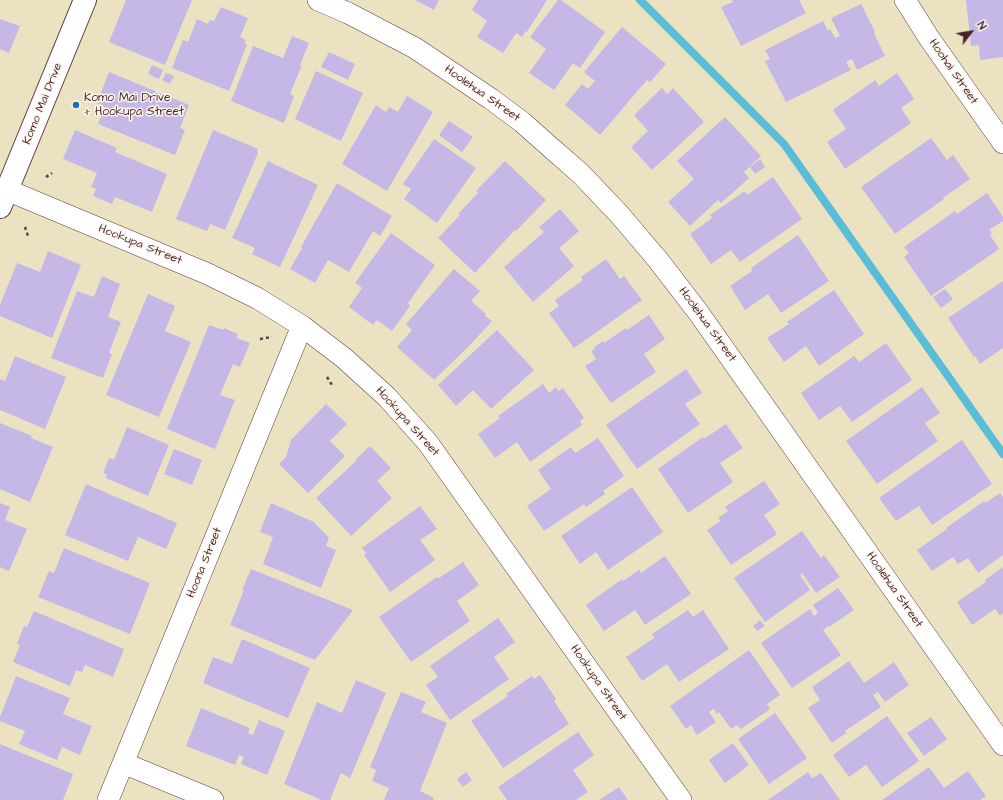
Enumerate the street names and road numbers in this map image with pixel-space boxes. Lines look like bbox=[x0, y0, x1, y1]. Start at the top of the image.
street label: Hoohai Street bbox=[925, 37, 981, 107]
street label: Komo Mai Drive bbox=[20, 61, 66, 147]
street label: Hoolehua Street bbox=[441, 63, 523, 125]
street label: Hookupa Street bbox=[96, 222, 184, 268]
street label: Hoolehua Street bbox=[675, 285, 739, 365]
street label: Hookupa Street bbox=[372, 384, 442, 460]
street label: Hoona Street bbox=[184, 526, 226, 600]
street label: Hoolehua Street bbox=[863, 549, 925, 631]
street label: Hookupa Street bbox=[567, 642, 629, 724]

